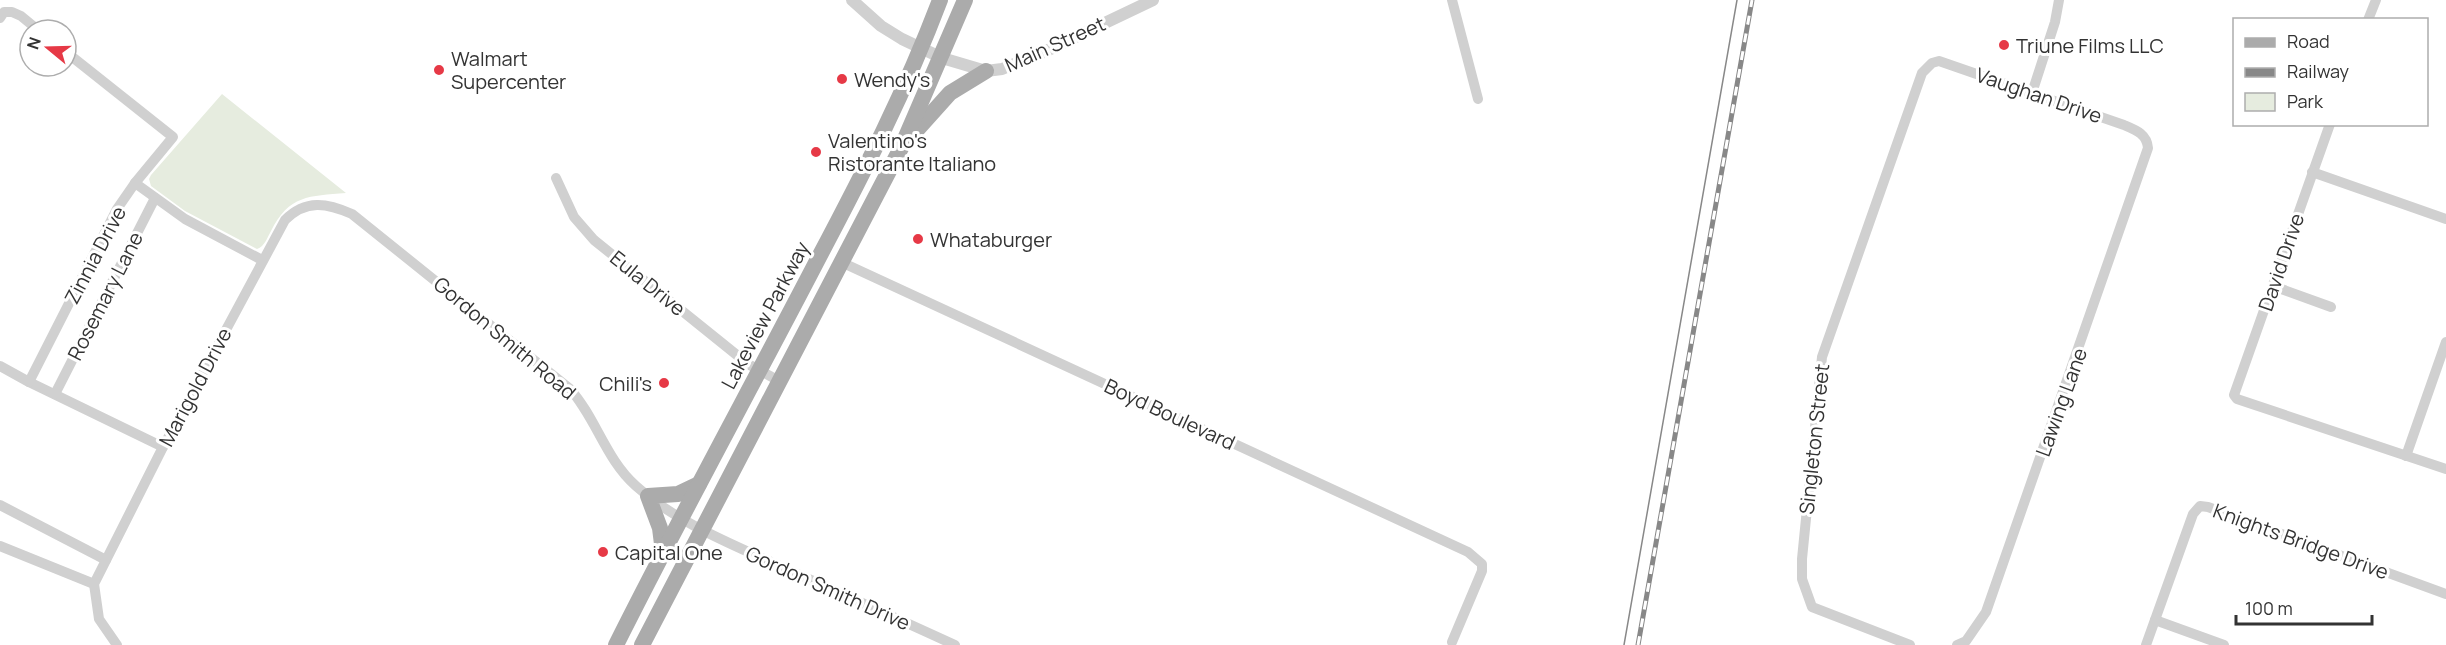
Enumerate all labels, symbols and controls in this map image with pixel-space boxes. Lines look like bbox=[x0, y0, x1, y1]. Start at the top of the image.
street label: Main Street bbox=[1001, 10, 1109, 78]
north arrow bbox=[18, 18, 78, 78]
legend bbox=[2233, 18, 2428, 126]
text: Road bbox=[2287, 29, 2330, 53]
place label: Triune Films LLC bbox=[2016, 32, 2164, 59]
text: N bbox=[22, 34, 46, 52]
marker: Triune Films LLC bbox=[1997, 38, 2011, 52]
place label: Walmart Supercenter bbox=[451, 45, 566, 95]
text: Railway bbox=[2287, 59, 2349, 83]
street label: Vaughan Drive bbox=[1972, 61, 2106, 129]
marker: Walmart Supercenter bbox=[432, 63, 446, 77]
place label: Wendy's bbox=[854, 66, 930, 93]
marker: Wendy's bbox=[835, 72, 849, 86]
text: Park bbox=[2287, 89, 2324, 113]
place label: Valentino's Ristorante Italiano bbox=[828, 127, 996, 177]
marker: Valentino's Ristorante Italiano bbox=[809, 145, 823, 159]
street label: Zinnia Drive bbox=[58, 201, 132, 309]
street label: David Drive bbox=[2252, 210, 2310, 314]
place label: Whataburger bbox=[930, 226, 1052, 253]
street label: Rosemary Lane bbox=[61, 227, 149, 365]
marker: Whataburger bbox=[911, 232, 925, 246]
street label: Lakeview Parkway bbox=[715, 236, 816, 394]
street label: Eula Drive bbox=[605, 244, 691, 322]
street label: Gordon Smith Road bbox=[428, 271, 582, 405]
street label: Marigold Drive bbox=[152, 323, 238, 451]
street label: Lawing Lane bbox=[2029, 344, 2093, 460]
street label: Singleton Street bbox=[1793, 362, 1835, 516]
place label: Chili's bbox=[599, 370, 652, 397]
street label: Boyd Boulevard bbox=[1100, 372, 1240, 456]
marker: Chili's bbox=[657, 376, 671, 390]
street label: Knights Bridge Drive bbox=[2209, 497, 2393, 585]
place label: Capital One bbox=[615, 539, 723, 566]
street label: Gordon Smith Drive bbox=[742, 540, 914, 636]
marker: Capital One bbox=[596, 545, 610, 559]
scale bar bbox=[2236, 588, 2372, 626]
text: 100 m bbox=[2245, 596, 2293, 620]

